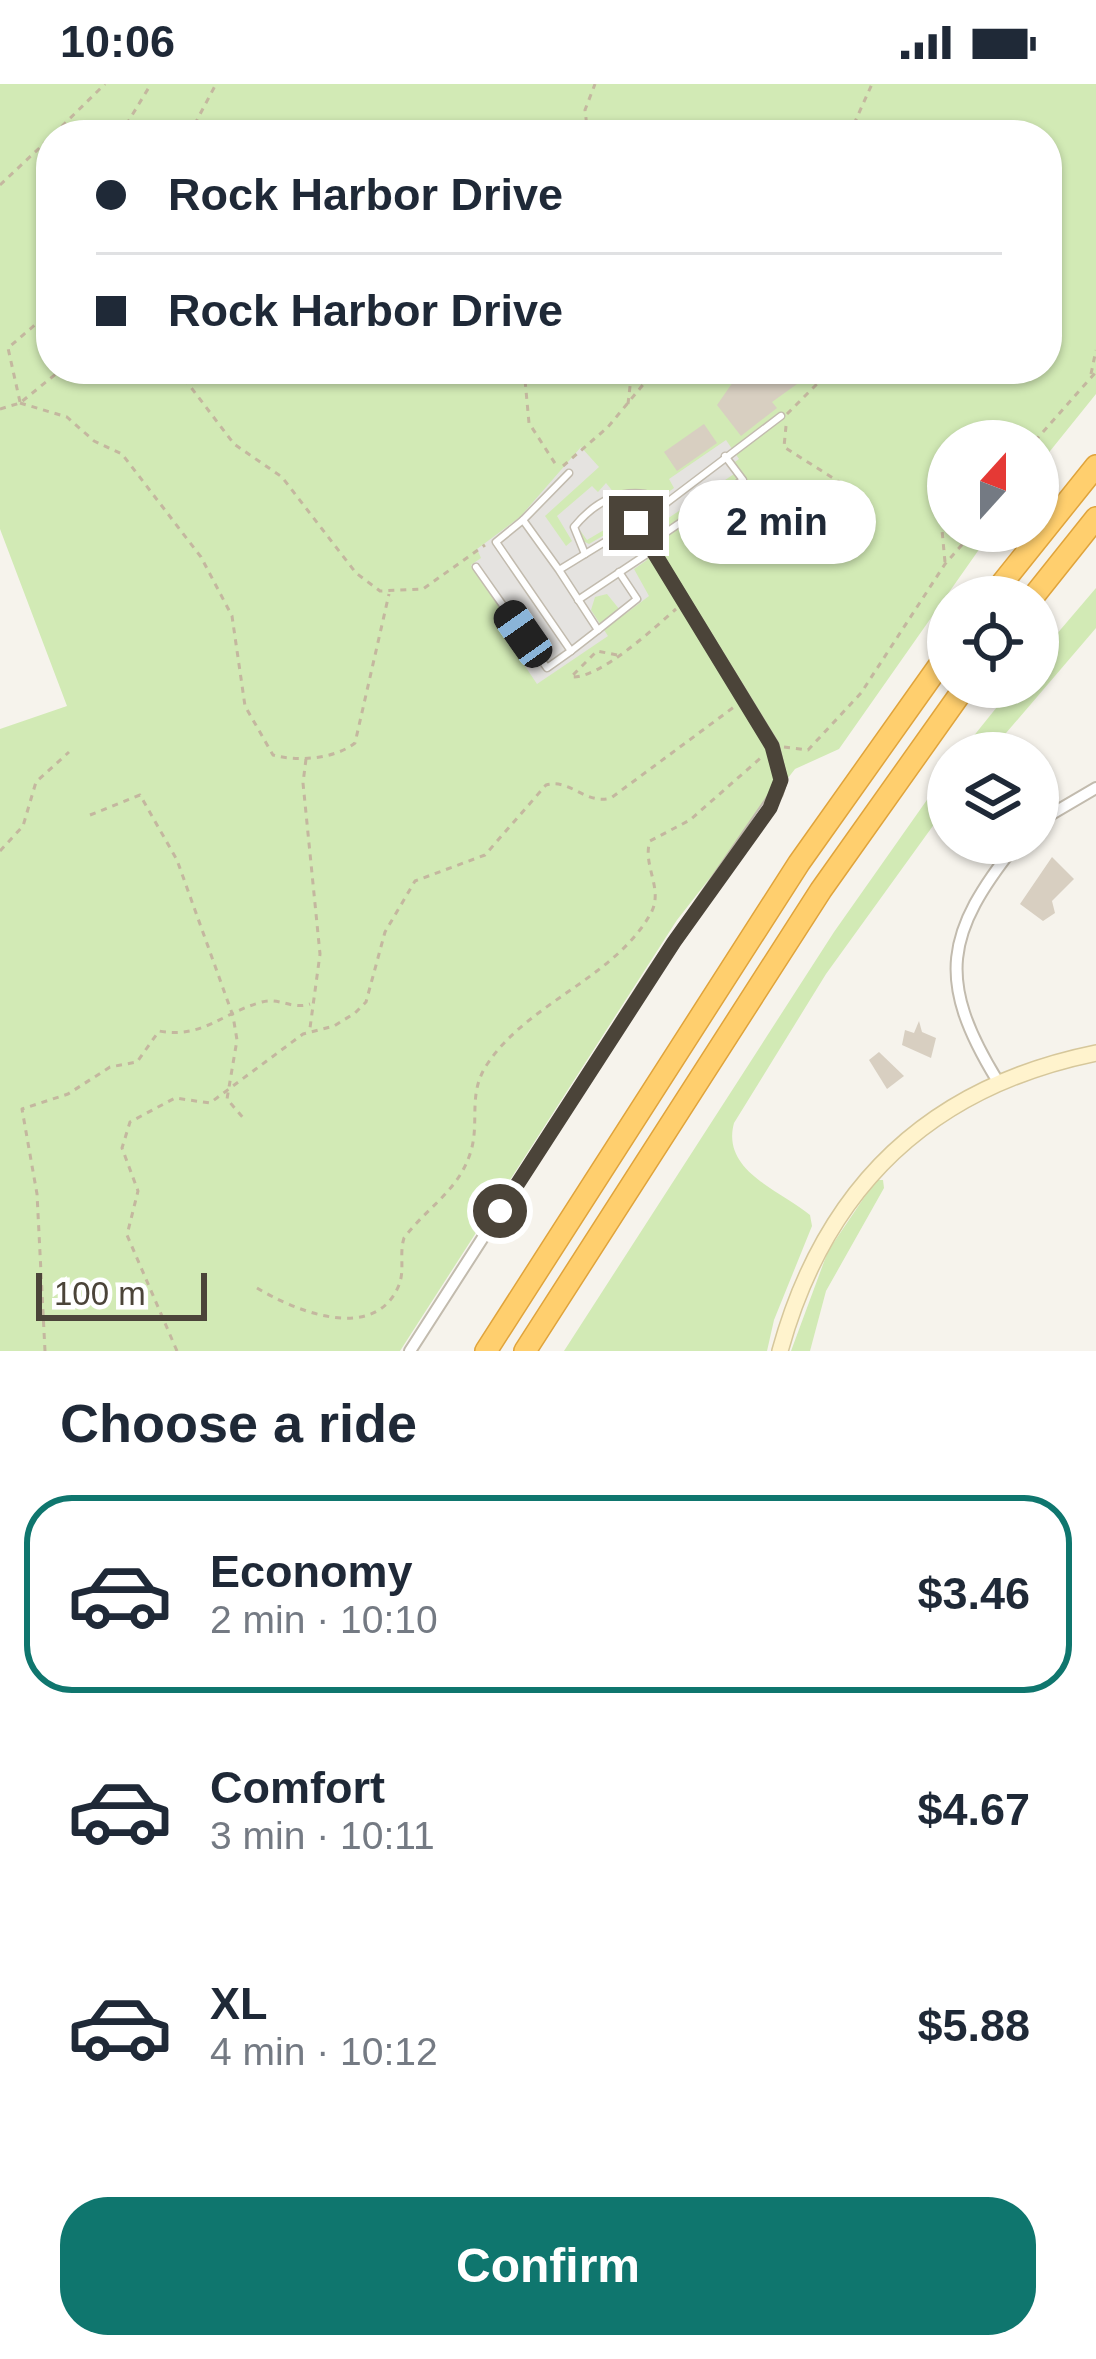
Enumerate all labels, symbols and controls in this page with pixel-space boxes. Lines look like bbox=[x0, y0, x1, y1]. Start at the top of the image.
text: 10:06 bbox=[60, 16, 175, 67]
text: Rock Harbor Drive bbox=[168, 169, 563, 220]
text: Rock Harbor Drive bbox=[168, 285, 563, 336]
north arrow bbox=[927, 420, 1059, 552]
map controls bbox=[927, 420, 1059, 864]
callout: 2 min bbox=[678, 481, 876, 565]
route end bbox=[609, 496, 663, 550]
text: 2 min bbox=[726, 500, 828, 543]
button: locate bbox=[927, 576, 1059, 708]
car bbox=[488, 594, 558, 674]
button: layers bbox=[927, 732, 1059, 864]
route start bbox=[473, 1184, 527, 1238]
scale bar bbox=[36, 1267, 207, 1320]
text: 100 m bbox=[54, 1275, 146, 1312]
text: Choose a ride bbox=[60, 1393, 417, 1453]
icon: car bbox=[66, 1540, 174, 1648]
text: Economy bbox=[210, 1546, 413, 1597]
text: $3.46 bbox=[917, 1568, 1030, 1619]
text: 2 min · 10:10 bbox=[210, 1598, 438, 1641]
icon: car bbox=[66, 1756, 174, 1864]
text: Comfort bbox=[210, 1762, 385, 1813]
text: $4.67 bbox=[917, 1784, 1030, 1835]
text: 3 min · 10:11 bbox=[210, 1814, 435, 1857]
icon: car bbox=[66, 1972, 174, 2080]
text: XL bbox=[210, 1978, 268, 2029]
text: $5.88 bbox=[917, 2000, 1030, 2051]
text: 4 min · 10:12 bbox=[210, 2030, 438, 2073]
button: Confirm bbox=[60, 2197, 1036, 2335]

